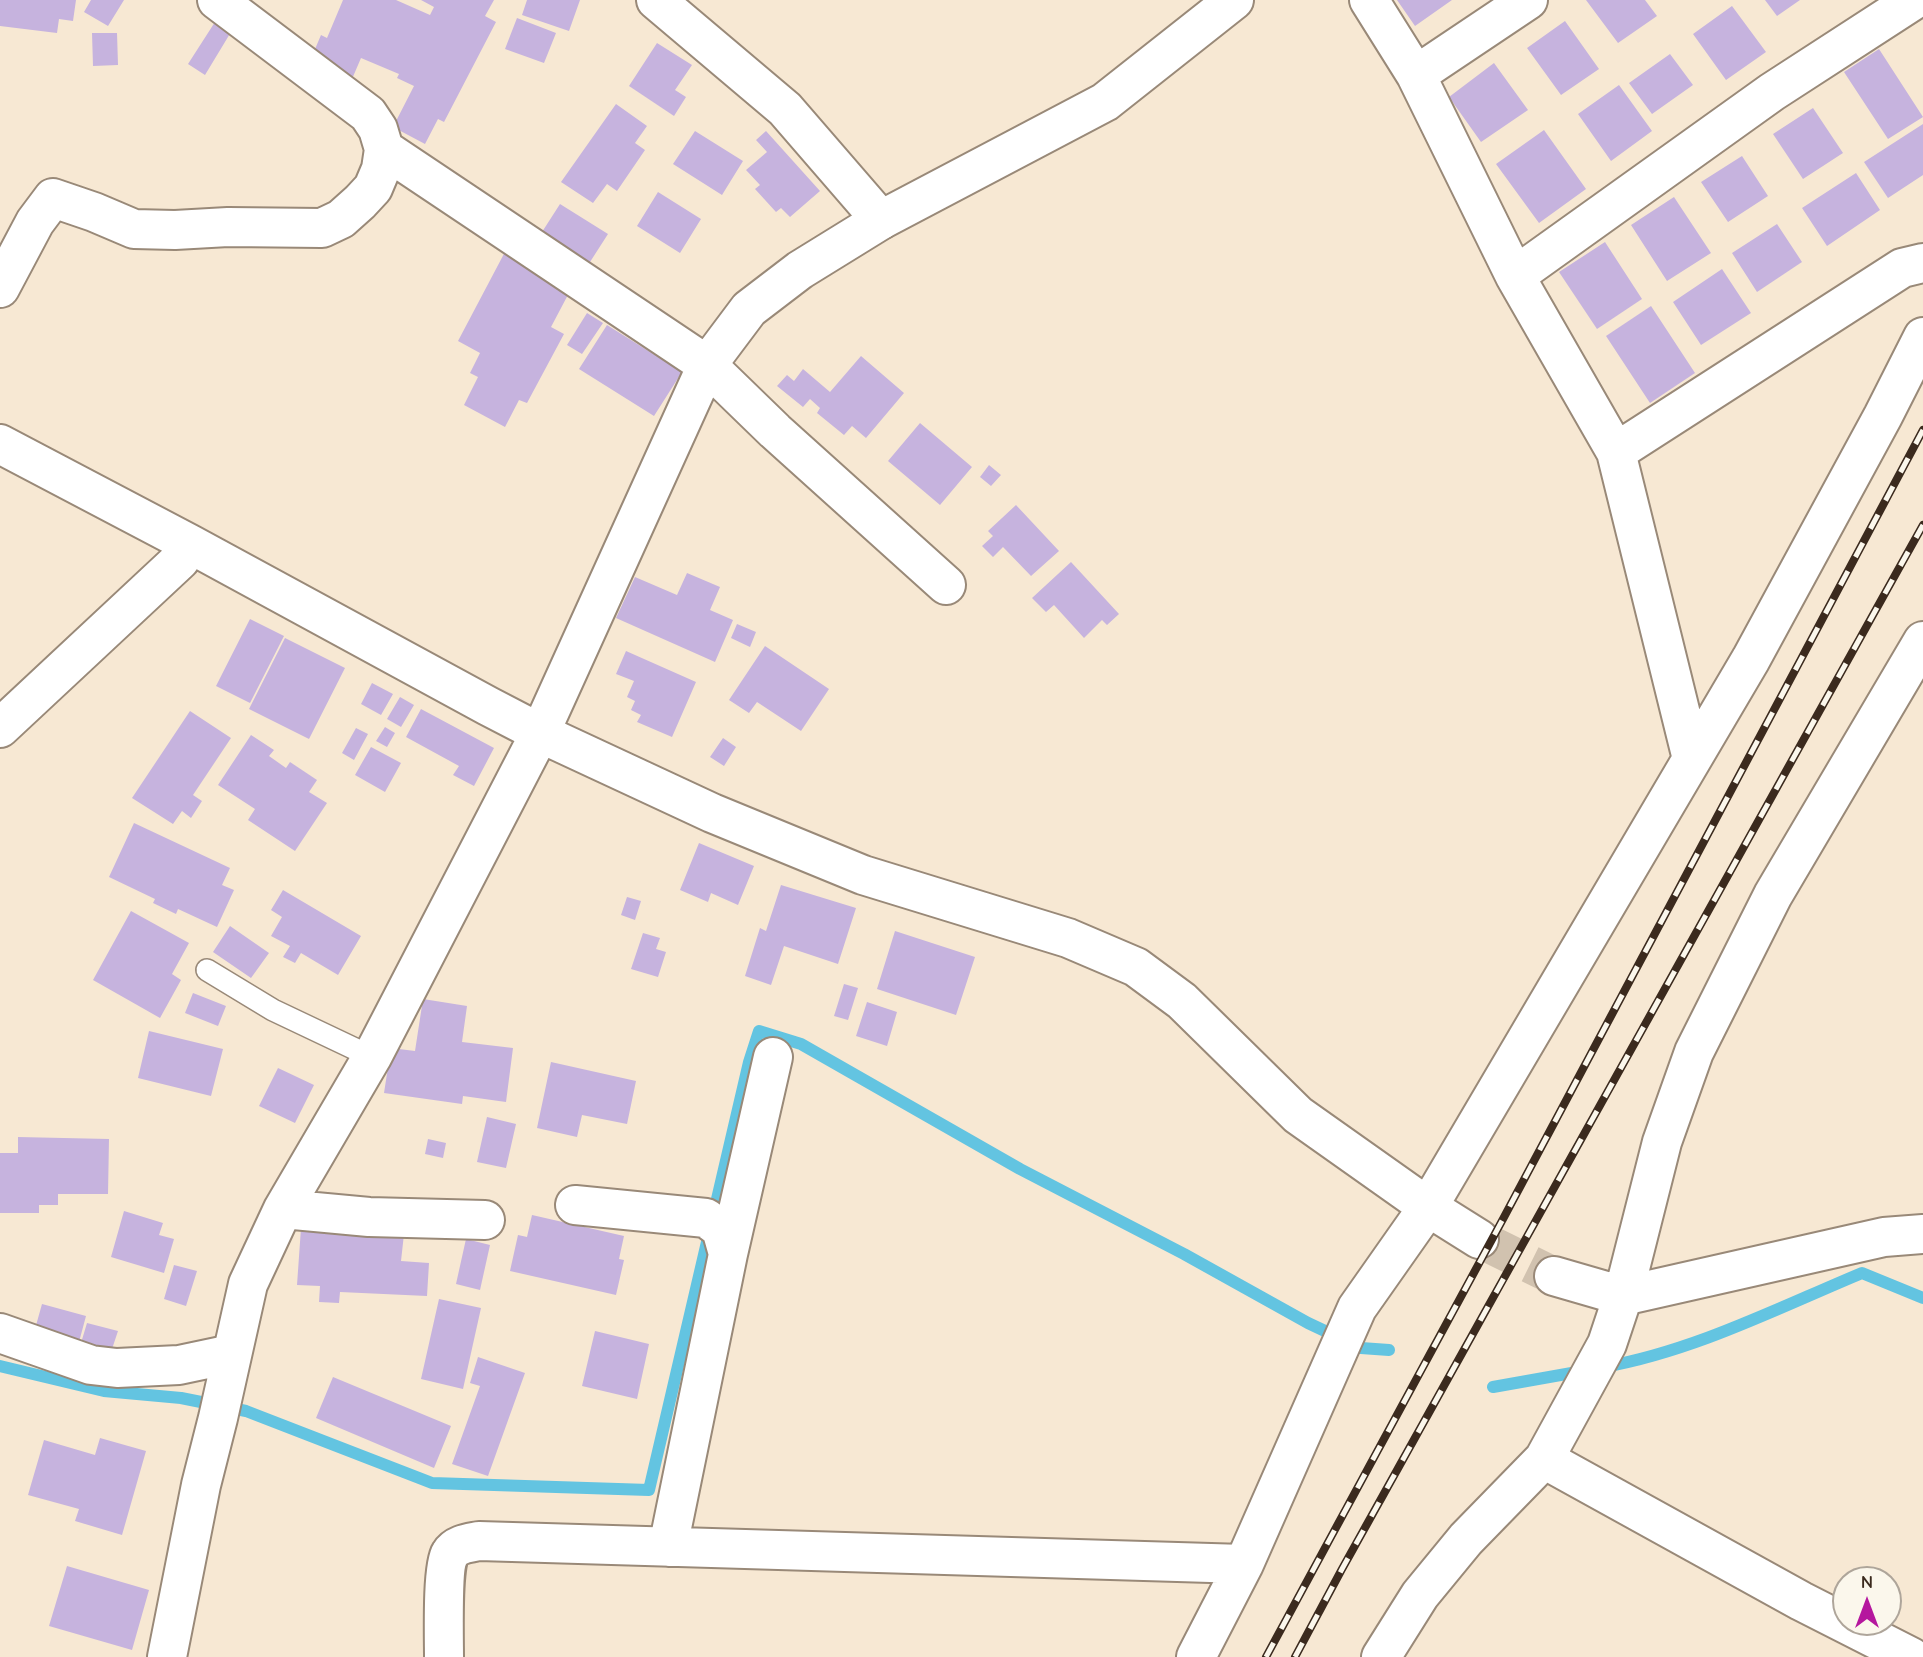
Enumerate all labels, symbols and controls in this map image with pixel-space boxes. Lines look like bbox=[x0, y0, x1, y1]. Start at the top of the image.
north arrow bbox=[1832, 1566, 1902, 1636]
text: N bbox=[1861, 1571, 1873, 1593]

